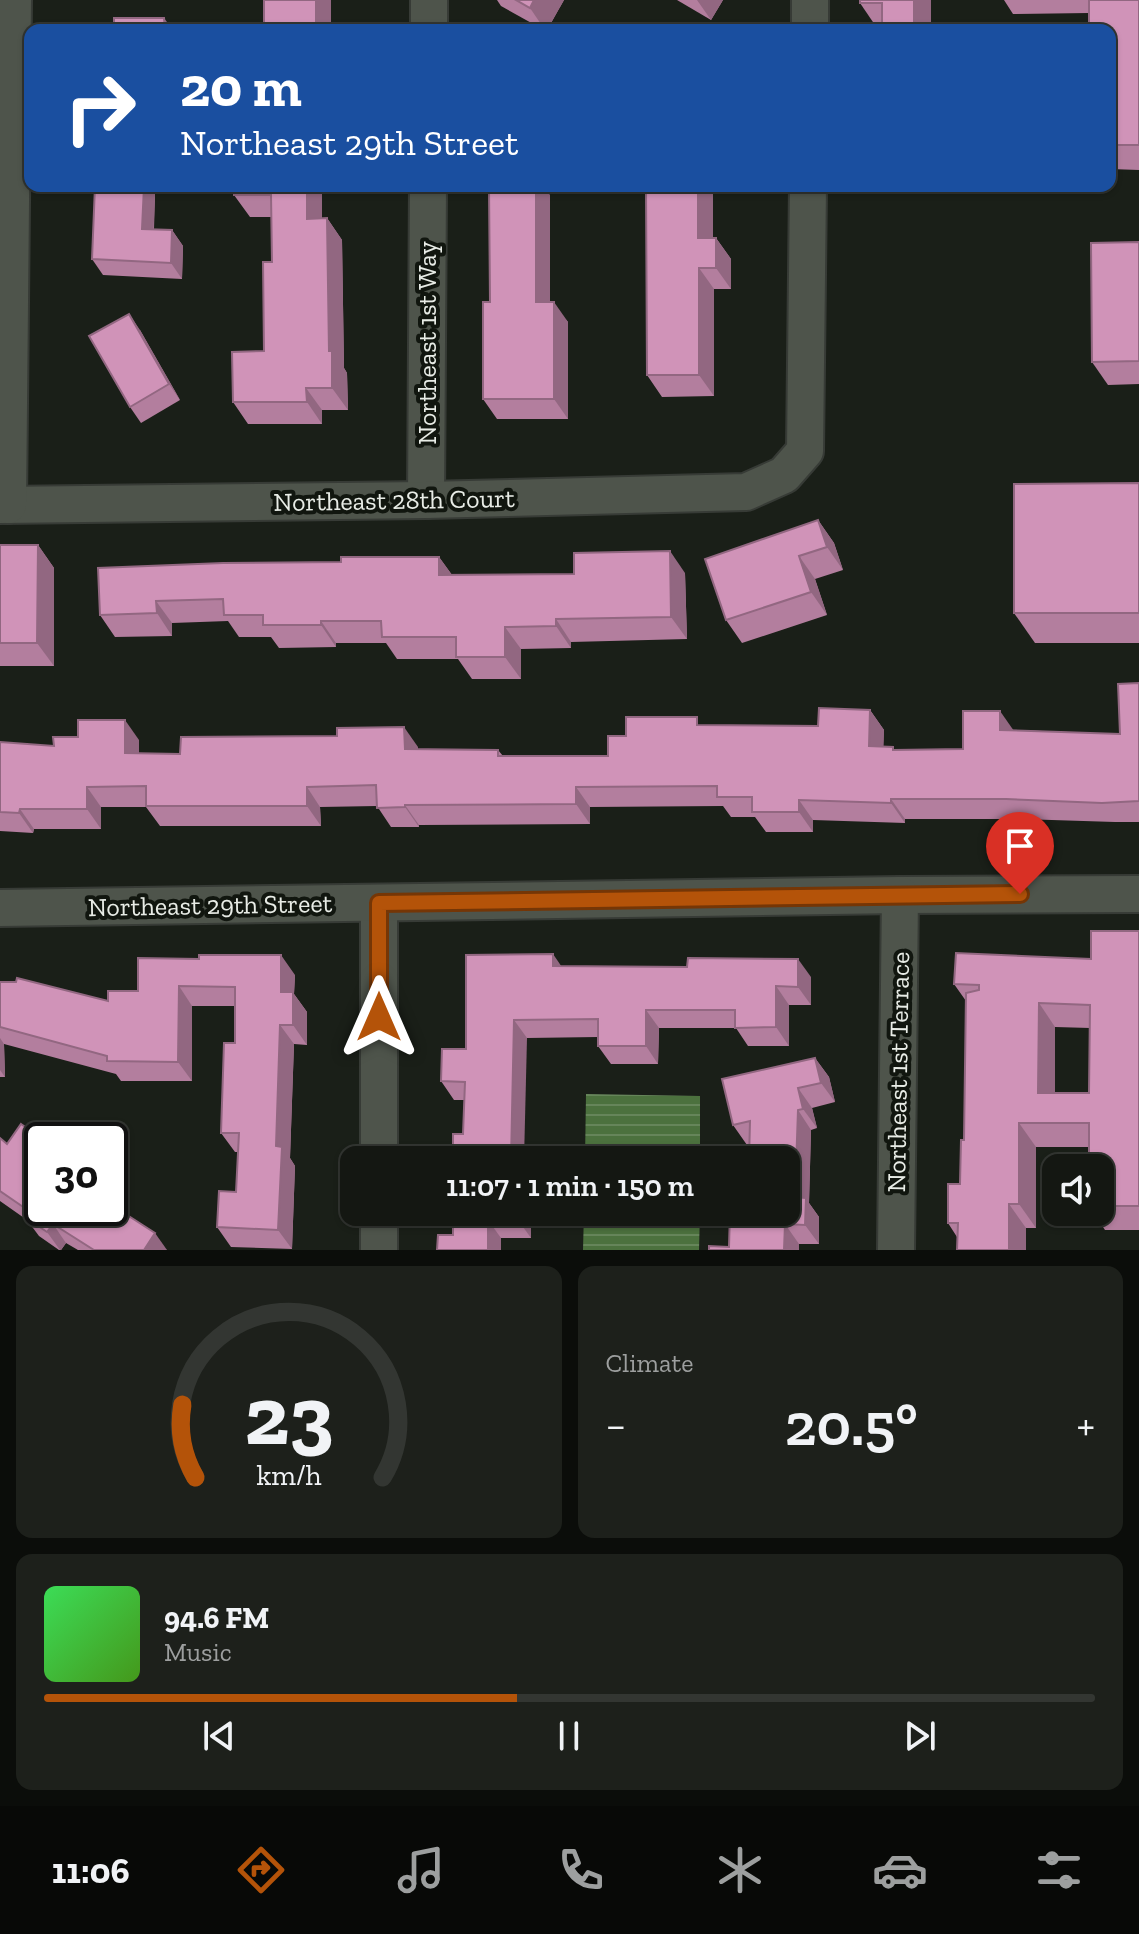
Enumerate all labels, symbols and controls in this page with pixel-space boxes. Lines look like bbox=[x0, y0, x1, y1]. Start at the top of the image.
text: 20 m bbox=[180, 53, 302, 120]
icon: right bbox=[48, 56, 152, 160]
text: Northeast 29th Street bbox=[180, 121, 518, 164]
street label: Northeast 1st Way bbox=[411, 241, 443, 445]
street label: Northeast 28th Court bbox=[273, 482, 515, 518]
pin bbox=[986, 812, 1054, 894]
icon: arrive bbox=[998, 824, 1042, 868]
street label: Northeast 29th Street bbox=[88, 887, 333, 923]
street label: Northeast 1st Terrace bbox=[880, 951, 916, 1193]
position arrow bbox=[337, 975, 421, 1059]
speed limit sign: 30 bbox=[24, 1122, 128, 1226]
map controls bbox=[1042, 1154, 1114, 1226]
button: sound bbox=[1042, 1154, 1114, 1226]
text: 11:07 · 1 min · 150 m bbox=[446, 1168, 694, 1204]
text: Climate bbox=[606, 1347, 693, 1379]
text: 23 bbox=[244, 1365, 333, 1465]
text: 20.5° bbox=[785, 1388, 918, 1460]
text: − bbox=[606, 1398, 626, 1451]
text: + bbox=[1076, 1398, 1095, 1451]
text: km/h bbox=[256, 1458, 321, 1492]
text: 94.6 FM bbox=[164, 1600, 269, 1636]
text: Music bbox=[164, 1636, 232, 1668]
icon: previous bbox=[197, 1714, 241, 1758]
icon: pause bbox=[547, 1714, 591, 1758]
icon: next bbox=[898, 1714, 942, 1758]
icon: directions bbox=[233, 1842, 289, 1898]
icon: music bbox=[393, 1842, 449, 1898]
icon: phone bbox=[553, 1842, 609, 1898]
icon: climate bbox=[712, 1842, 768, 1898]
icon: car bbox=[872, 1842, 928, 1898]
icon: filters bbox=[1031, 1842, 1087, 1898]
text: 11:06 bbox=[52, 1849, 130, 1892]

